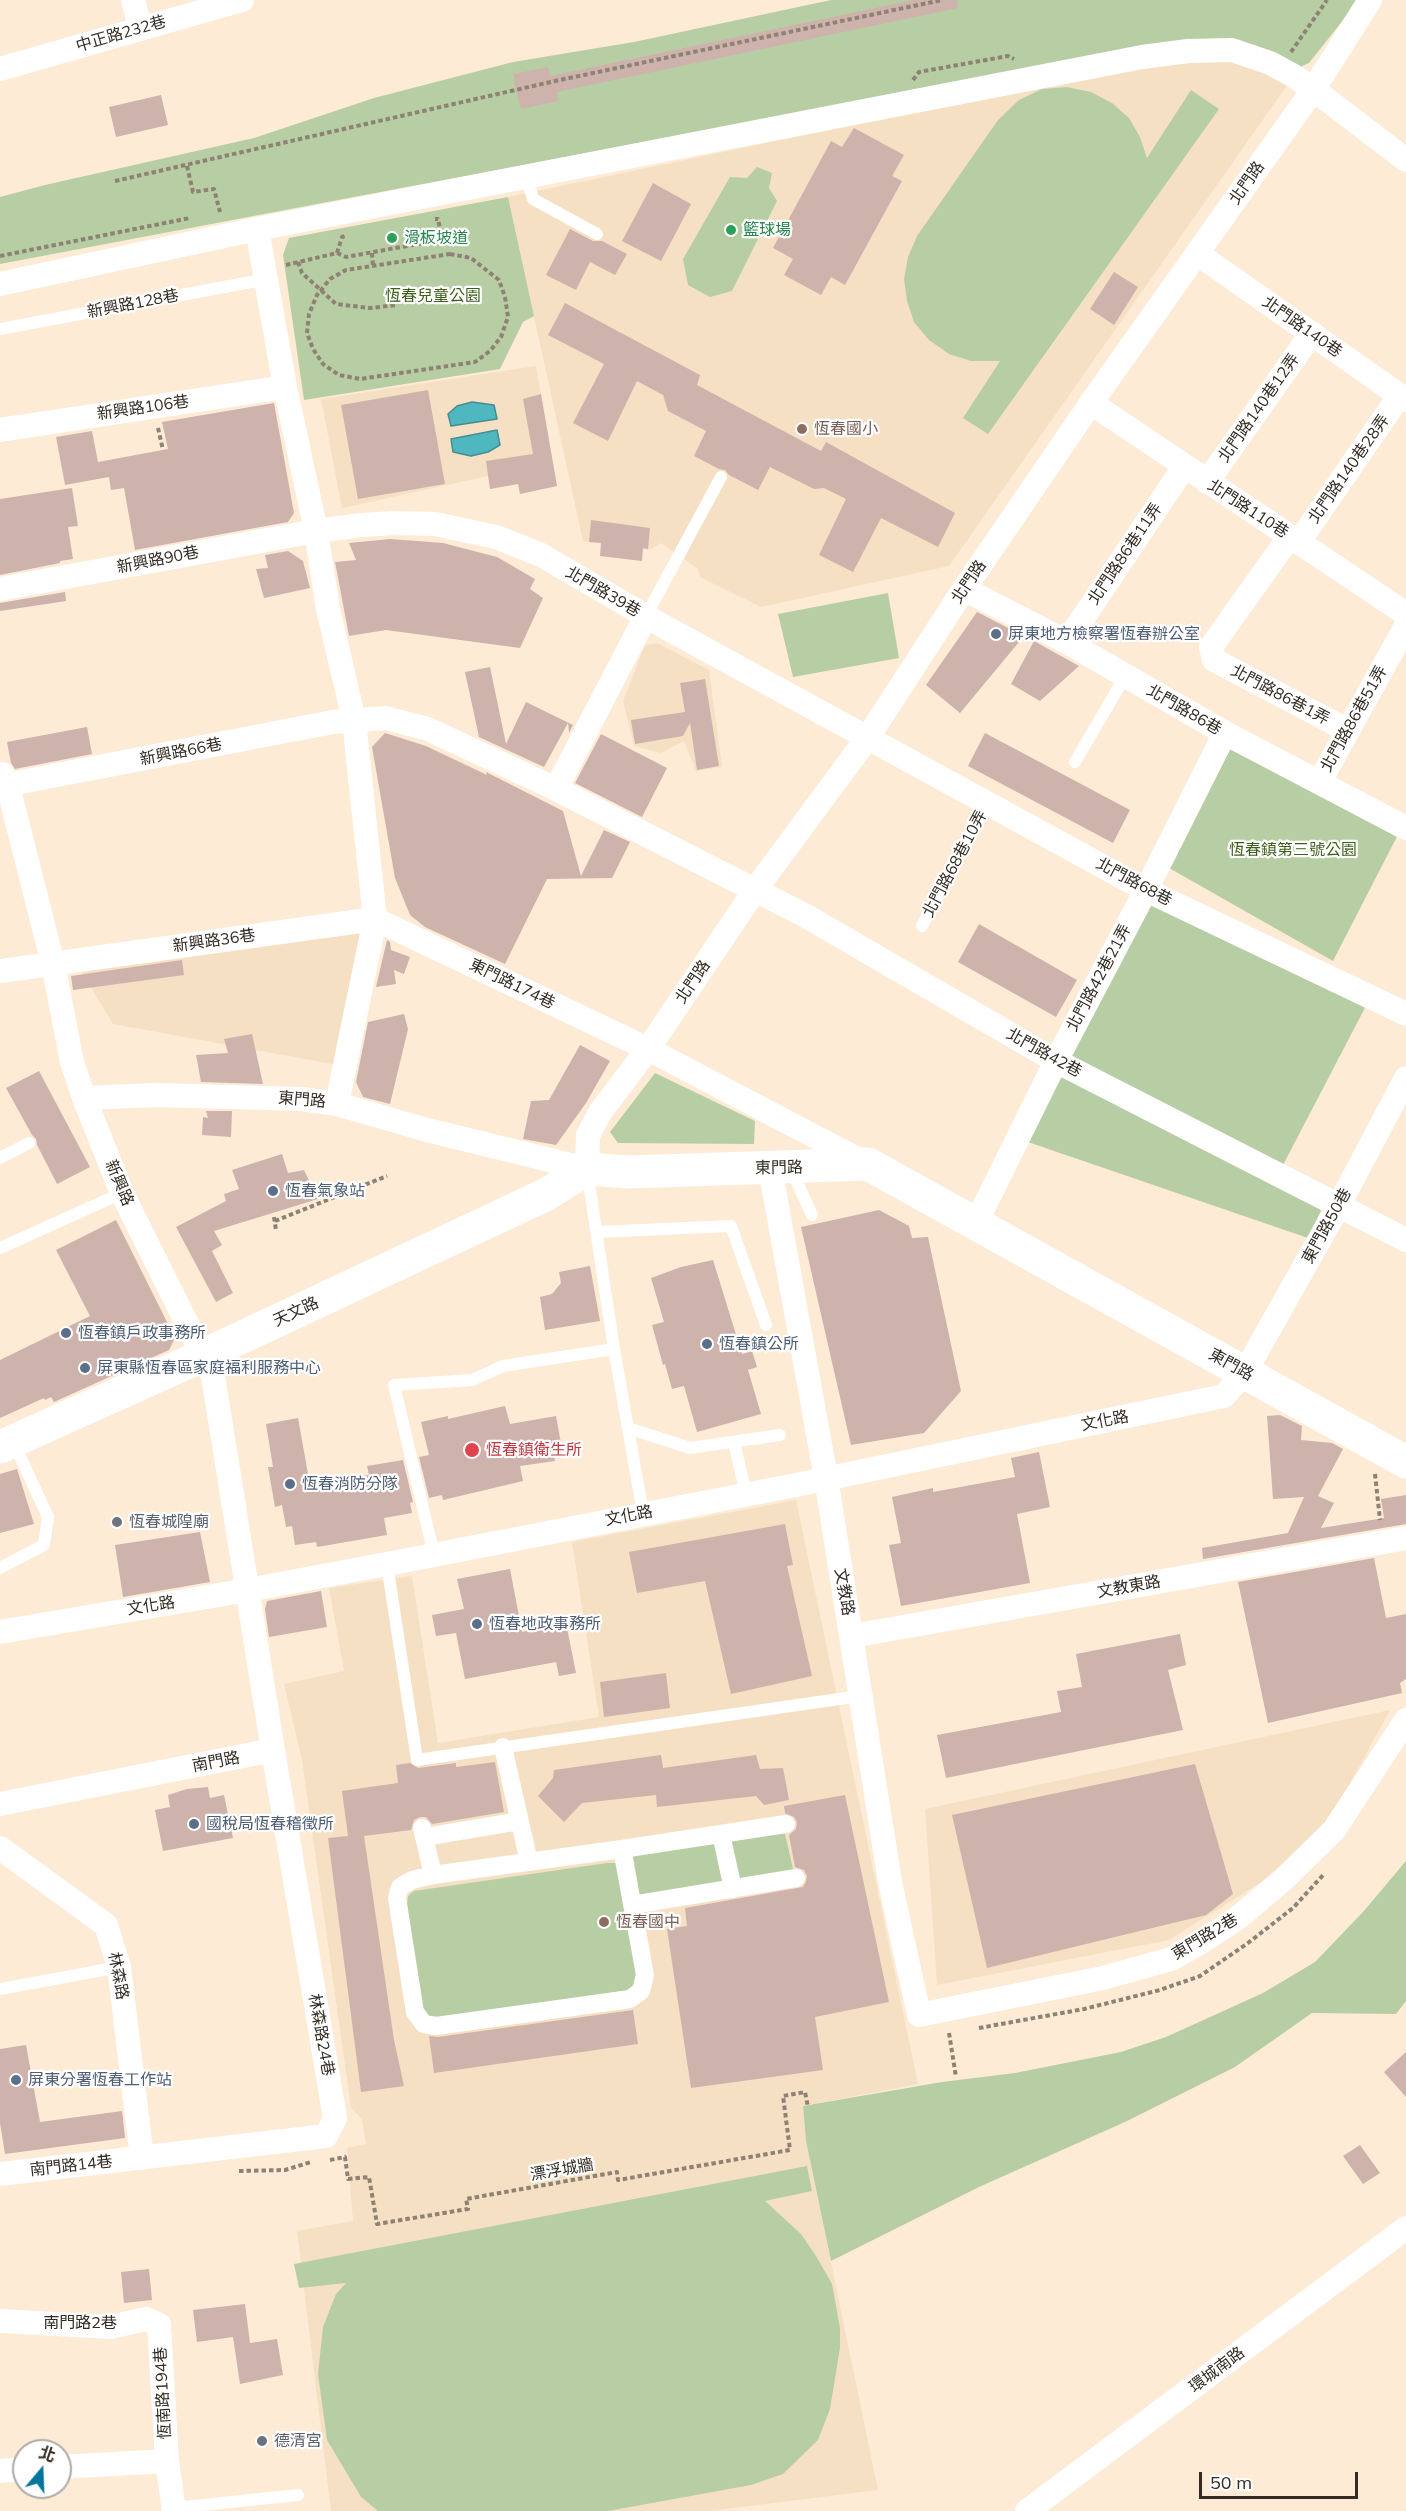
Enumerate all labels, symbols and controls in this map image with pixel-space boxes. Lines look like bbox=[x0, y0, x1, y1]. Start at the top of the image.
street label: 中正路232巷 bbox=[74, 12, 168, 56]
street label: 北門路 bbox=[1225, 158, 1269, 208]
place label: 籃球場 bbox=[743, 220, 791, 240]
marker: 籃球場 bbox=[724, 223, 738, 237]
place label: 滑板坡道 bbox=[404, 228, 468, 248]
marker: 滑板坡道 bbox=[385, 231, 399, 245]
street label: 新興路128巷 bbox=[86, 286, 180, 322]
park label: 恆春兒童公園 bbox=[385, 286, 481, 306]
street label: 北門路140巷 bbox=[1258, 293, 1346, 361]
street label: 北門路140巷12弄 bbox=[1214, 350, 1304, 466]
street label: 新興路106巷 bbox=[96, 392, 190, 424]
street label: 北門路140巷28弄 bbox=[1304, 411, 1394, 527]
place label: 恆春國小 bbox=[814, 419, 878, 439]
marker: 恆春國小 bbox=[795, 422, 809, 436]
street label: 北門路110巷 bbox=[1204, 476, 1292, 542]
street label: 北門路86巷11弄 bbox=[1084, 500, 1166, 608]
street label: 新興路90巷 bbox=[115, 543, 201, 577]
street label: 北門路 bbox=[948, 557, 990, 607]
street label: 北門路39巷 bbox=[562, 563, 644, 621]
place label: 屏東地方檢察署恆春辦公室 bbox=[1008, 624, 1200, 644]
marker: 屏東地方檢察署恆春辦公室 bbox=[989, 627, 1003, 641]
street label: 北門路86巷1弄 bbox=[1227, 661, 1333, 729]
street label: 北門路86巷51弄 bbox=[1317, 663, 1391, 775]
street label: 北門路86巷 bbox=[1143, 681, 1225, 739]
street label: 新興路66巷 bbox=[138, 735, 224, 769]
street label: 北門路68巷10弄 bbox=[919, 807, 991, 921]
park label: 恆春鎮第三號公園 bbox=[1229, 840, 1357, 860]
street label: 北門路68巷 bbox=[1093, 854, 1175, 910]
street label: 北門路42巷21弄 bbox=[1063, 921, 1135, 1035]
street label: 新興路36巷 bbox=[171, 926, 257, 956]
street label: 東門路174巷 bbox=[466, 955, 558, 1013]
street label: 北門路 bbox=[672, 957, 714, 1007]
street label: 北門路42巷 bbox=[1003, 1024, 1085, 1082]
street label: 東門路 bbox=[277, 1088, 327, 1112]
street label: 新興路 bbox=[101, 1157, 137, 1209]
street label: 東門路 bbox=[755, 1158, 803, 1178]
place label: 恆春氣象站 bbox=[285, 1181, 365, 1201]
marker: 恆春氣象站 bbox=[266, 1184, 280, 1198]
street label: 東門路50巷 bbox=[1298, 1185, 1356, 1267]
street label: 天文路 bbox=[270, 1293, 322, 1331]
place label: 恆春鎮戶政事務所 bbox=[78, 1323, 206, 1343]
marker: 恆春鎮戶政事務所 bbox=[59, 1326, 73, 1340]
place label: 恆春鎮公所 bbox=[719, 1334, 799, 1354]
marker: 恆春鎮公所 bbox=[700, 1337, 714, 1351]
street label: 東門路 bbox=[1205, 1345, 1257, 1385]
place label: 屏東縣恆春區家庭福利服務中心 bbox=[97, 1358, 321, 1378]
marker: 屏東縣恆春區家庭福利服務中心 bbox=[78, 1361, 92, 1375]
street label: 文化路 bbox=[1080, 1407, 1130, 1435]
place label: 恆春鎮衛生所 bbox=[486, 1440, 582, 1460]
marker: 恆春鎮衛生所 bbox=[463, 1441, 481, 1459]
place label: 恆春消防分隊 bbox=[302, 1474, 398, 1494]
marker: 恆春消防分隊 bbox=[283, 1477, 297, 1491]
street label: 文化路 bbox=[604, 1502, 654, 1530]
place label: 恆春城隍廟 bbox=[129, 1512, 209, 1532]
marker: 恆春城隍廟 bbox=[110, 1515, 124, 1529]
street label: 文教路 bbox=[830, 1567, 858, 1617]
street label: 文教東路 bbox=[1096, 1572, 1162, 1602]
street label: 文化路 bbox=[126, 1593, 176, 1619]
place label: 恆春地政事務所 bbox=[489, 1614, 601, 1634]
marker: 恆春地政事務所 bbox=[470, 1617, 484, 1631]
street label: 南門路 bbox=[191, 1748, 241, 1776]
place label: 國稅局恆春稽徵所 bbox=[206, 1814, 334, 1834]
marker: 國稅局恆春稽徵所 bbox=[187, 1817, 201, 1831]
street label: 東門路2巷 bbox=[1169, 1910, 1241, 1964]
place label: 恆春國中 bbox=[616, 1912, 680, 1932]
marker: 恆春國中 bbox=[597, 1915, 611, 1929]
street label: 林森路 bbox=[104, 1951, 132, 2001]
street label: 林森路24巷 bbox=[304, 1992, 338, 2078]
place label: 屏東分署恆春工作站 bbox=[28, 2070, 172, 2090]
marker: 屏東分署恆春工作站 bbox=[9, 2073, 23, 2087]
street label: 南門路14巷 bbox=[29, 2152, 113, 2180]
street label: 漂浮城牆 bbox=[529, 2155, 595, 2185]
street label: 南門路2巷 bbox=[43, 2313, 117, 2333]
street label: 環城南路 bbox=[1186, 2343, 1248, 2397]
street label: 恆南路194巷 bbox=[151, 2346, 175, 2440]
place label: 德清宮 bbox=[274, 2431, 322, 2451]
marker: 德清宮 bbox=[255, 2434, 269, 2448]
north arrow bbox=[12, 2439, 72, 2499]
text: 北 bbox=[36, 2442, 58, 2466]
scale bar bbox=[1202, 2460, 1361, 2498]
text: 50 m bbox=[1210, 2471, 1252, 2494]

